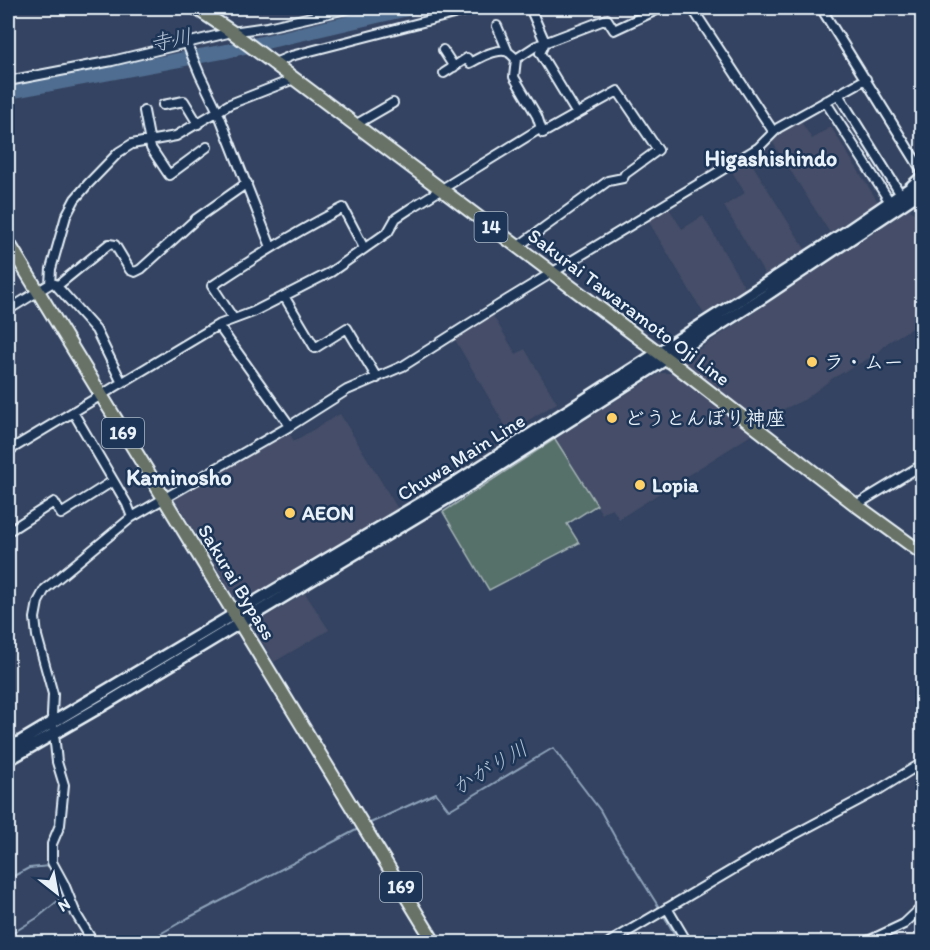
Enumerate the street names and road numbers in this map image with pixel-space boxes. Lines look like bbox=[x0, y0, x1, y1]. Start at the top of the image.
road number: 14 bbox=[474, 212, 508, 242]
street label: Sakurai Tawaramoto Oji Line bbox=[523, 223, 735, 391]
street label: Chuwa Main Line bbox=[393, 408, 529, 506]
road number: 169 bbox=[102, 418, 144, 448]
street label: Sakurai Bypass bbox=[193, 520, 281, 644]
road number: 169 bbox=[380, 872, 422, 902]

